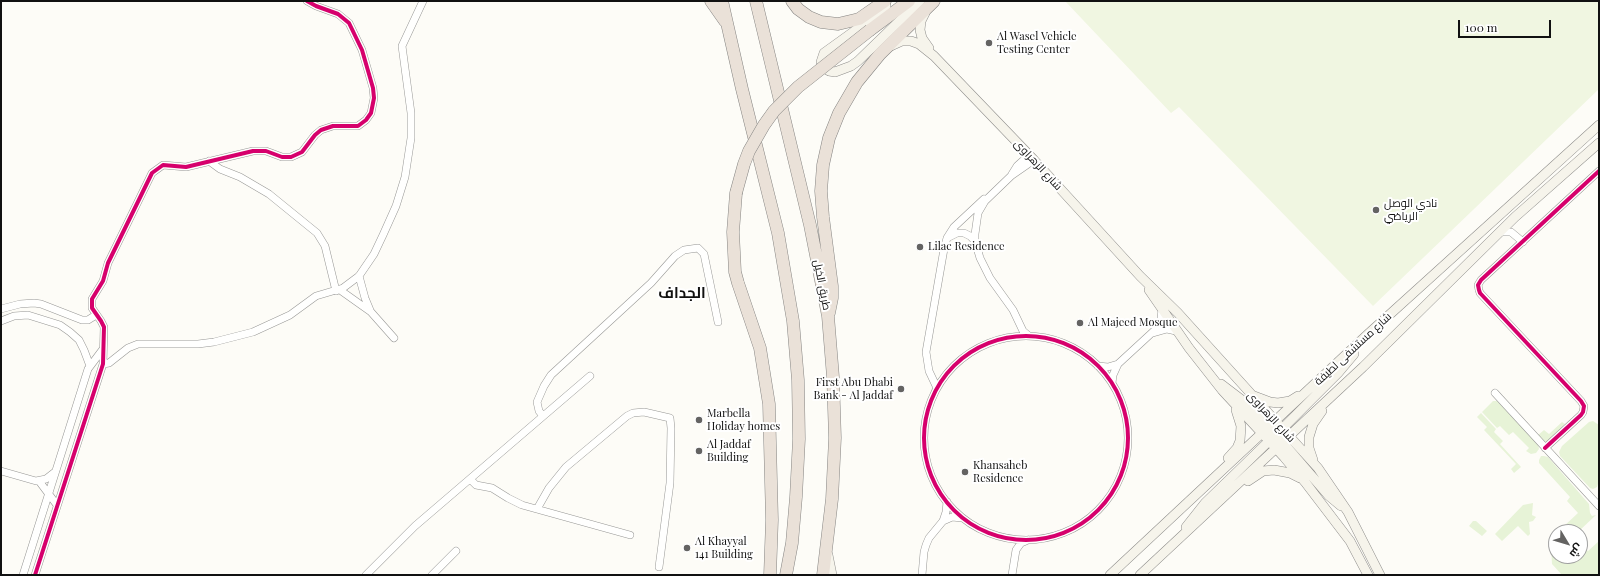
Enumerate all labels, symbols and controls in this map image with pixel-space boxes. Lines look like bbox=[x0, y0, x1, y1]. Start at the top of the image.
scale bar bbox=[1460, 12, 1553, 38]
text: 100 m bbox=[1465, 19, 1497, 35]
place label: Al Wasel Vehicle Testing Center bbox=[997, 30, 1077, 56]
marker: Al Wasel Vehicle Testing Center bbox=[984, 38, 994, 48]
street label: شارع الزهراوى bbox=[1011, 137, 1065, 193]
place label: نادي الوصل الرياضي bbox=[1384, 197, 1437, 223]
marker: نادي الوصل الرياضي bbox=[1371, 205, 1381, 215]
place label: Lilac Residence bbox=[928, 240, 1005, 254]
marker: Lilac Residence bbox=[915, 242, 925, 252]
street label: طريق الخيل bbox=[811, 259, 833, 311]
district label: الجداف bbox=[658, 284, 706, 302]
street label: شارع مستشفى لطيفة bbox=[1312, 310, 1394, 388]
place label: Al Majeed Mosque bbox=[1088, 316, 1177, 330]
marker: Al Majeed Mosque bbox=[1075, 318, 1085, 328]
place label: First Abu Dhabi Bank - Al Jaddaf bbox=[814, 376, 893, 402]
marker: First Abu Dhabi Bank - Al Jaddaf bbox=[896, 384, 906, 394]
street label: شارع الزهراوى bbox=[1244, 389, 1298, 445]
place label: Marbella Holiday homes bbox=[707, 407, 780, 433]
marker: Marbella Holiday homes bbox=[694, 415, 704, 425]
place label: Al Jaddaf Building bbox=[707, 438, 751, 464]
marker: Al Jaddaf Building bbox=[694, 446, 704, 456]
place label: Khansaheb Residence bbox=[973, 459, 1027, 485]
marker: Khansaheb Residence bbox=[960, 467, 970, 477]
north arrow bbox=[1548, 524, 1588, 564]
place label: Al Khayyal 141 Building bbox=[695, 535, 753, 561]
text: ش bbox=[1567, 541, 1587, 561]
marker: Al Khayyal 141 Building bbox=[682, 543, 692, 553]

